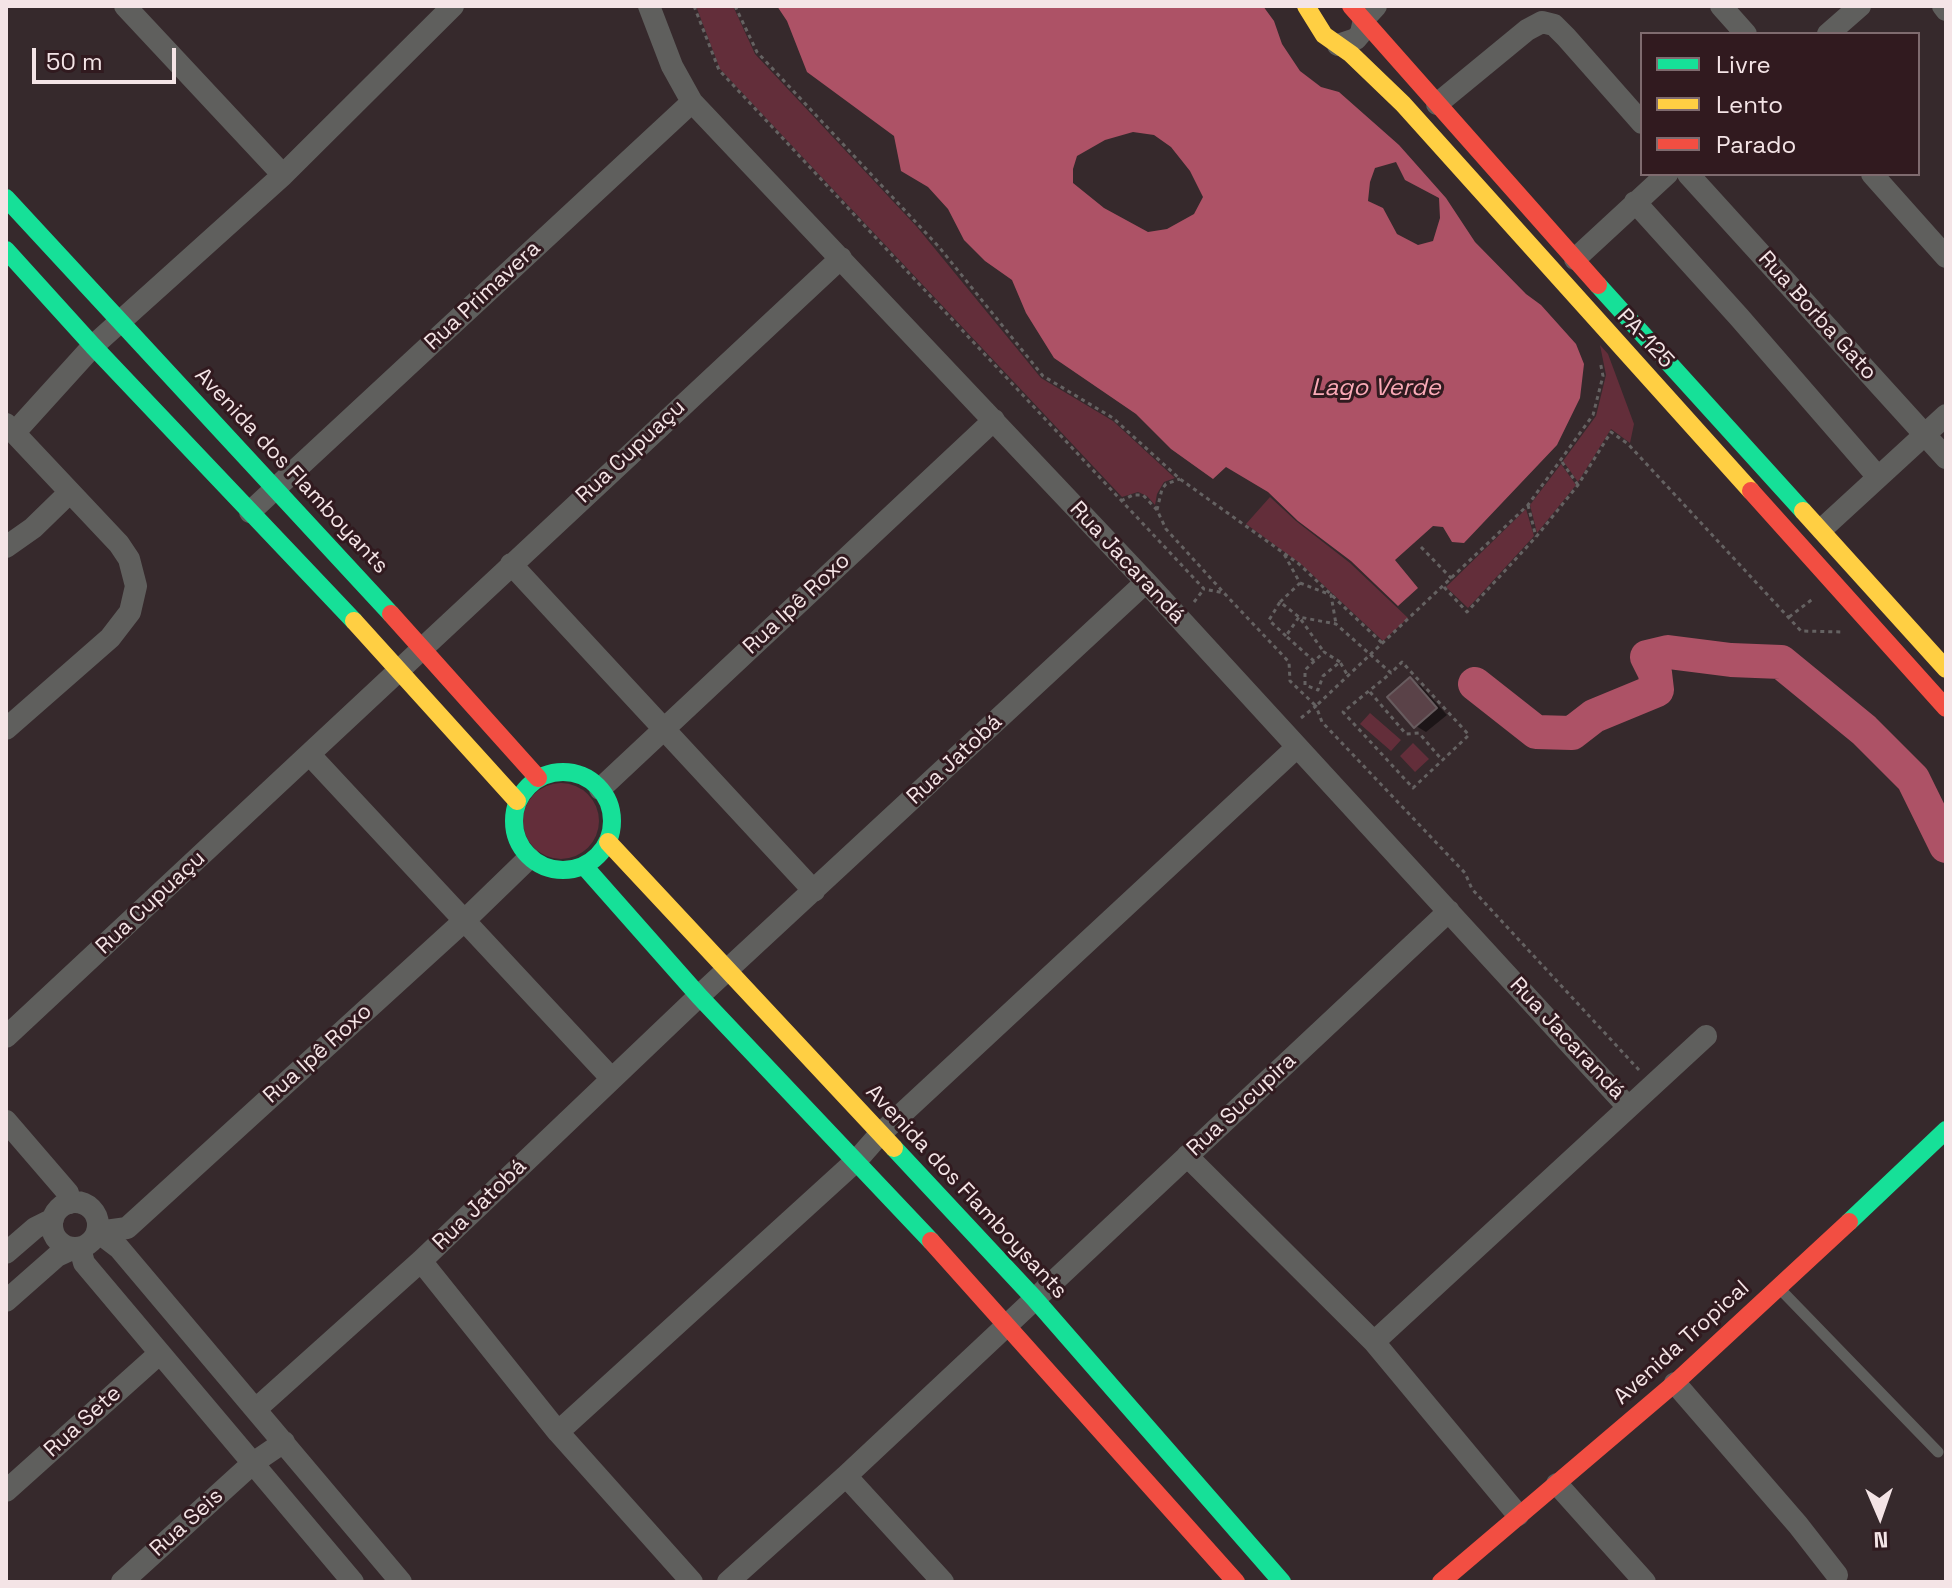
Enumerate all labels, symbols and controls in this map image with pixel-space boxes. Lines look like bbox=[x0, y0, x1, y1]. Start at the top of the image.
scale bar bbox=[36, 32, 180, 82]
legend bbox=[1640, 32, 1920, 176]
text: 50 m bbox=[46, 46, 103, 77]
text: Livre bbox=[1716, 49, 1771, 80]
text: Lento bbox=[1716, 89, 1783, 120]
text: Parado bbox=[1716, 129, 1796, 160]
street label: Rua Primavera bbox=[420, 236, 546, 356]
street label: Rua Borba Gato bbox=[1752, 246, 1882, 386]
street label: PA-125 bbox=[1611, 304, 1679, 374]
street label: Avenida dos Flamboyants bbox=[189, 363, 393, 579]
water label: Lago Verde bbox=[1311, 374, 1441, 402]
street label: Rua Cupuaçu bbox=[571, 395, 691, 509]
street label: Rua Jacarandá bbox=[1064, 497, 1190, 629]
street label: Rua Ipê Roxo bbox=[738, 548, 856, 660]
street label: Rua Jatobá bbox=[902, 709, 1008, 811]
street label: Rua Cupuaçu bbox=[91, 846, 211, 960]
street label: Rua Jacarandá bbox=[1504, 973, 1630, 1105]
street label: Rua Ipê Roxo bbox=[258, 999, 378, 1109]
street label: Rua Sucupira bbox=[1182, 1048, 1302, 1162]
street label: Avenida dos Flamboysants bbox=[860, 1079, 1072, 1305]
street label: Rua Jatobá bbox=[428, 1154, 532, 1256]
street label: Avenida Tropical bbox=[1609, 1275, 1755, 1411]
street label: Rua Sete bbox=[39, 1381, 127, 1463]
north arrow bbox=[1840, 1476, 1920, 1556]
street label: Rua Seis bbox=[145, 1483, 229, 1563]
text: N bbox=[1873, 1526, 1889, 1554]

